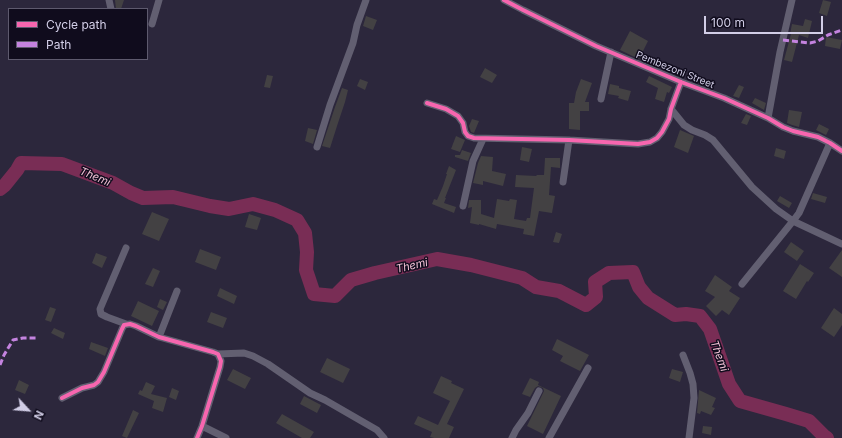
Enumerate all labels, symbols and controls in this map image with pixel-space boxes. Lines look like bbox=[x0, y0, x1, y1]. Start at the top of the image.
legend bbox=[8, 8, 148, 60]
scale bar bbox=[706, 8, 825, 34]
text: 100 m bbox=[711, 15, 745, 30]
text: Cycle path bbox=[46, 17, 107, 32]
text: Path bbox=[46, 37, 71, 52]
street label: Pembezoni Street bbox=[634, 49, 716, 91]
water label: Themi bbox=[78, 165, 112, 189]
water label: Themi bbox=[395, 256, 429, 276]
water label: Themi bbox=[707, 339, 731, 373]
north arrow bbox=[8, 390, 48, 430]
text: N bbox=[31, 408, 47, 422]

